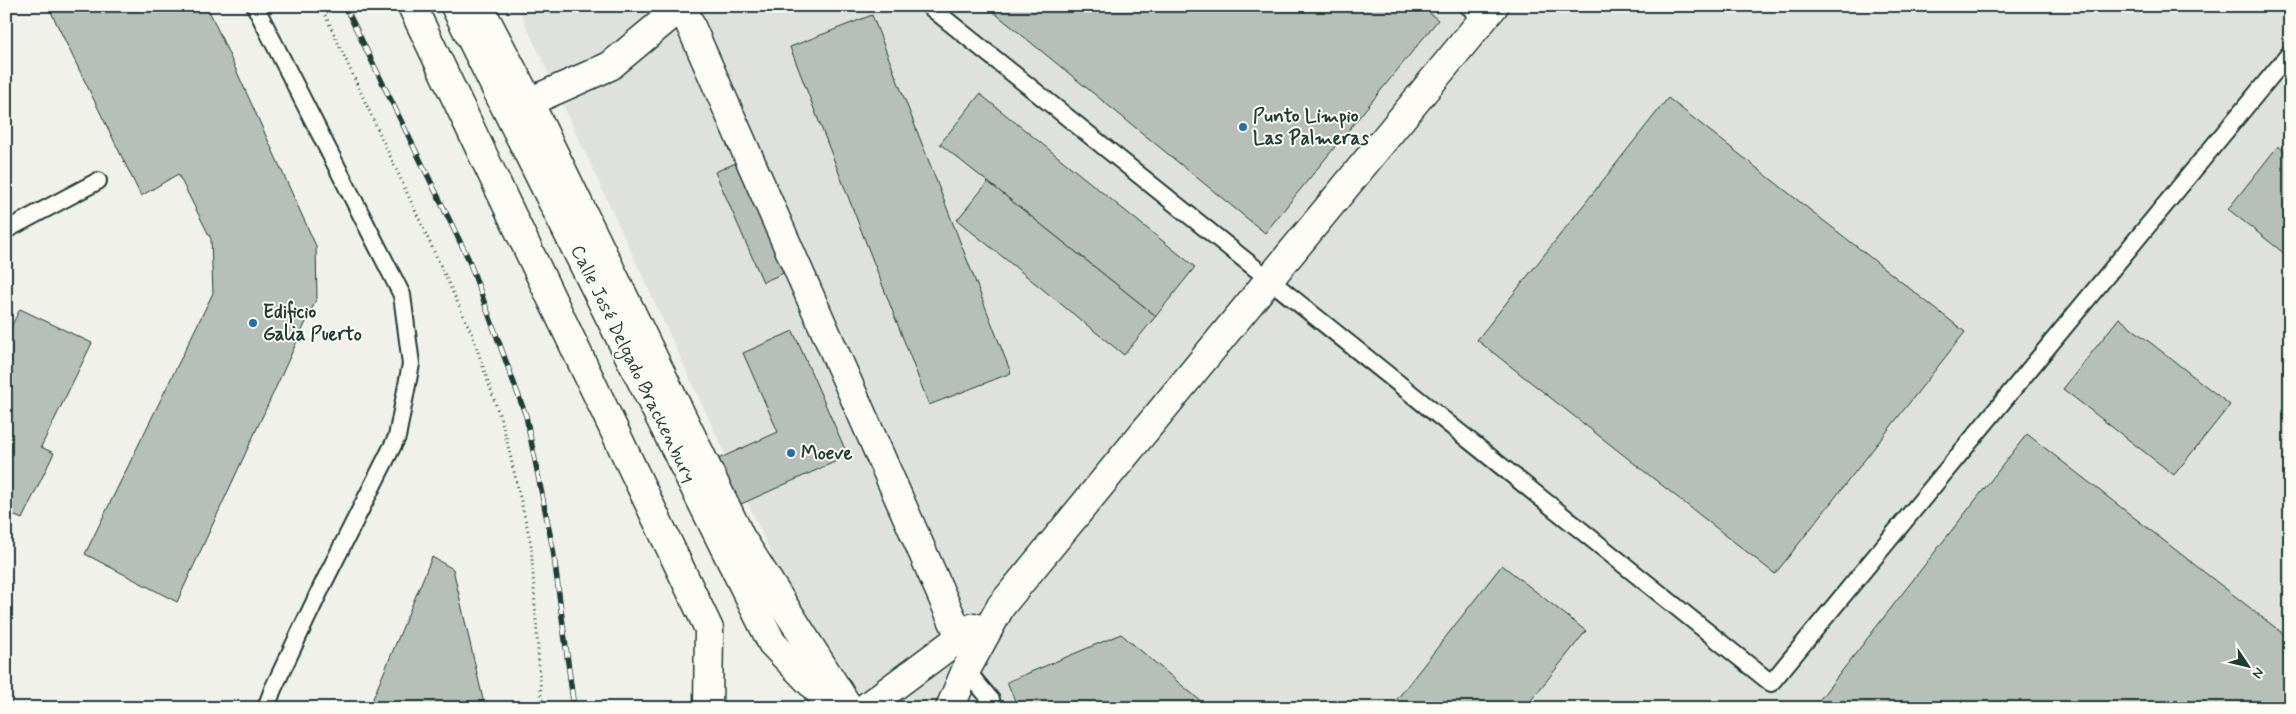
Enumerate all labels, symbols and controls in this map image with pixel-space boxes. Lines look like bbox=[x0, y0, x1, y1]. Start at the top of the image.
place label: Punto Limpio Las Palmeras bbox=[1253, 104, 1369, 151]
marker: Punto Limpio Las Palmeras bbox=[1237, 121, 1249, 133]
street label: Calle José Delgado Brackenbury bbox=[563, 241, 702, 488]
place label: Edificio Galia Puerto bbox=[263, 300, 362, 347]
marker: Edificio Galia Puerto bbox=[247, 317, 259, 329]
place label: Moeve bbox=[801, 441, 853, 466]
marker: Moeve bbox=[785, 447, 797, 459]
north arrow bbox=[2224, 642, 2274, 692]
text: N bbox=[2248, 664, 2268, 682]

